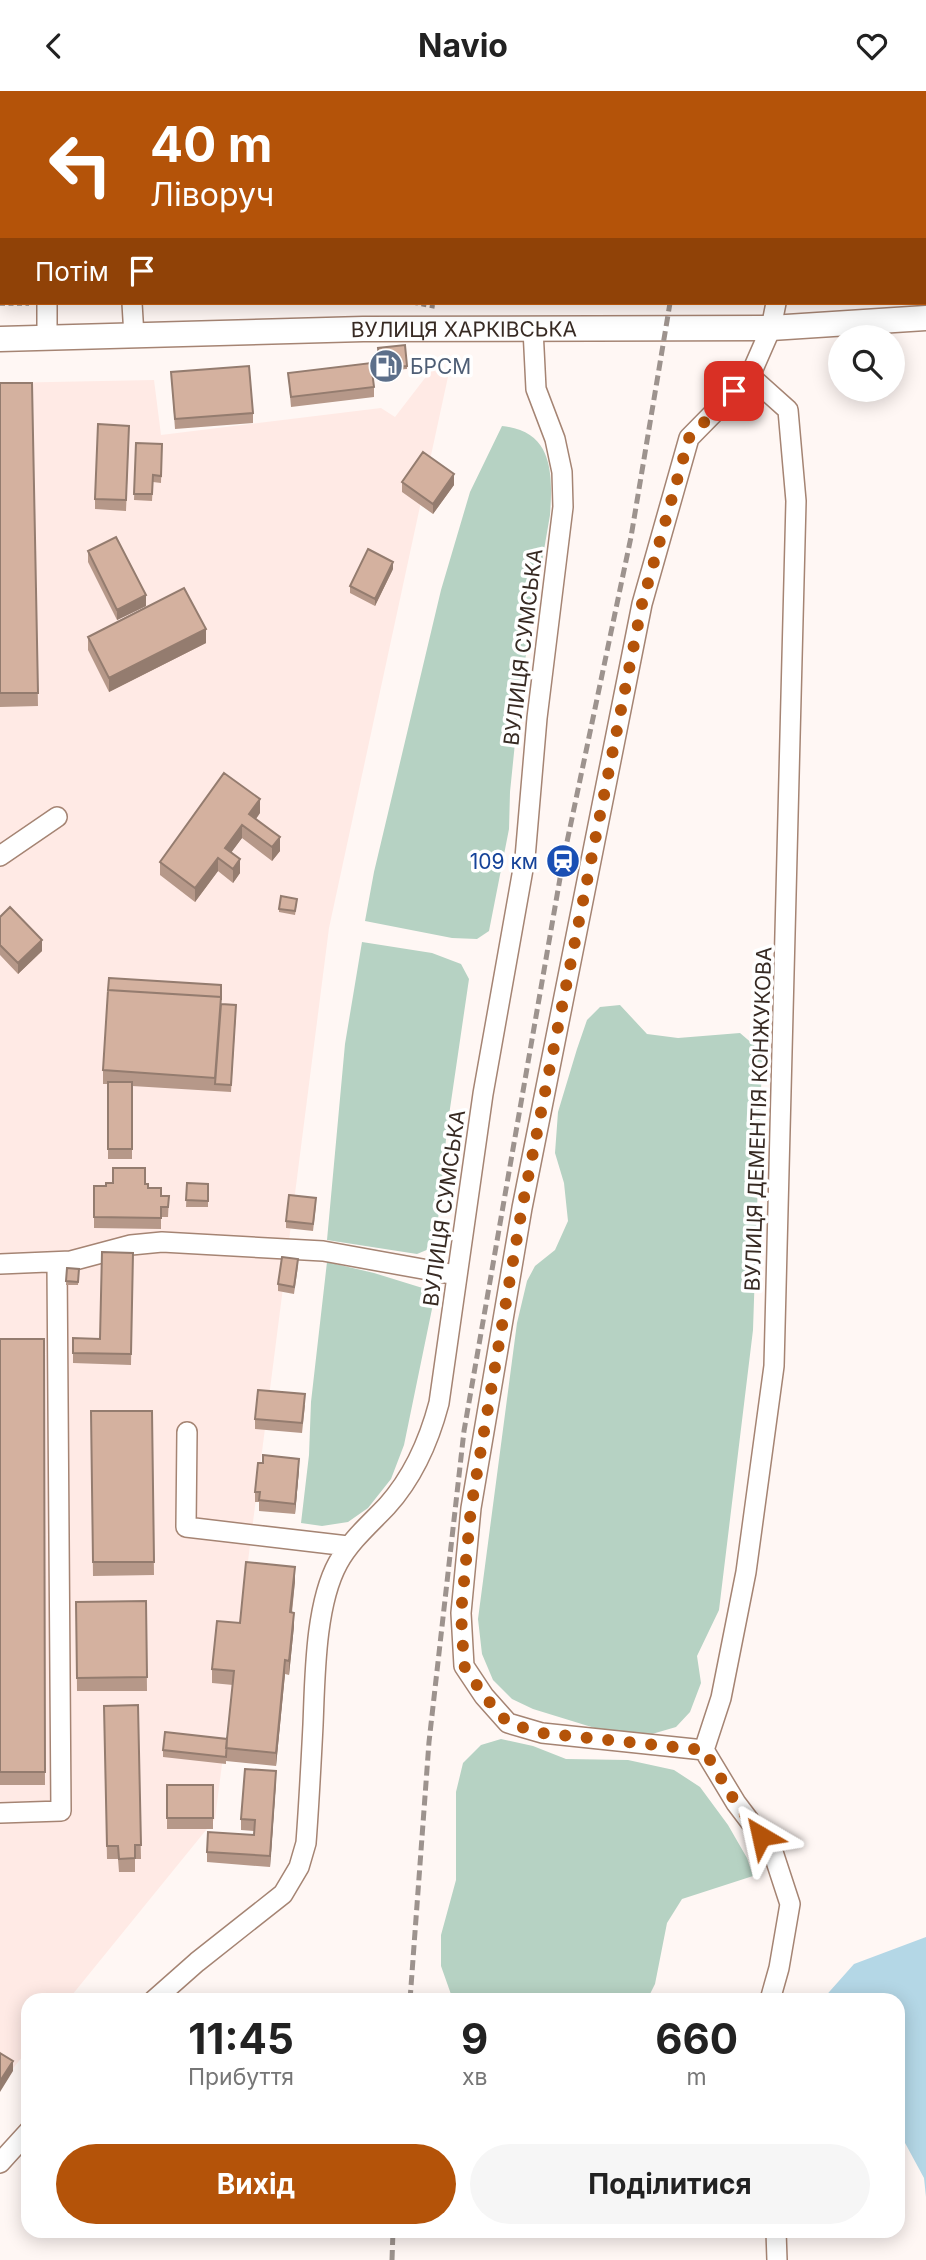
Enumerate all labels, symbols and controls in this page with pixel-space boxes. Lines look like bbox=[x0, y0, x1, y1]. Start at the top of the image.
text: Navio bbox=[418, 26, 508, 65]
icon: back bbox=[35, 27, 73, 65]
icon: heart bbox=[853, 27, 891, 65]
text: 40 m bbox=[150, 115, 273, 174]
icon: left bbox=[35, 119, 126, 210]
text: Ліворуч bbox=[150, 175, 274, 214]
icon: arrive bbox=[123, 252, 161, 290]
text: Потім bbox=[35, 256, 109, 287]
street label: ВУЛИЦЯ ХАРКІВСЬКА bbox=[350, 316, 577, 342]
map controls bbox=[828, 325, 905, 402]
button: search bbox=[828, 325, 905, 402]
fuel station icon: БРСМ bbox=[367, 347, 405, 385]
place label: БРСМ bbox=[410, 354, 471, 379]
pin bbox=[704, 361, 764, 421]
icon: arrive bbox=[715, 372, 753, 410]
street label: ВУЛИЦЯ СУМСЬКА bbox=[499, 547, 547, 747]
station icon: 109 км bbox=[544, 842, 582, 880]
place label: 109 км bbox=[470, 849, 538, 874]
street label: ВУЛИЦЯ ДЕМЕНТІЯ КОНЖУКОВА bbox=[739, 946, 777, 1292]
street label: ВУЛИЦЯ СУМСЬКА bbox=[418, 1108, 470, 1308]
position arrow bbox=[724, 1799, 798, 1873]
text: 11:45 bbox=[188, 2013, 294, 2064]
text: 9 bbox=[461, 2013, 488, 2064]
text: 660 bbox=[655, 2013, 738, 2064]
text: Прибуття bbox=[188, 2063, 294, 2091]
text: хв bbox=[462, 2063, 487, 2091]
text: m bbox=[687, 2063, 707, 2091]
button: Вихід bbox=[56, 2144, 456, 2224]
button: Поділитися bbox=[470, 2144, 870, 2224]

